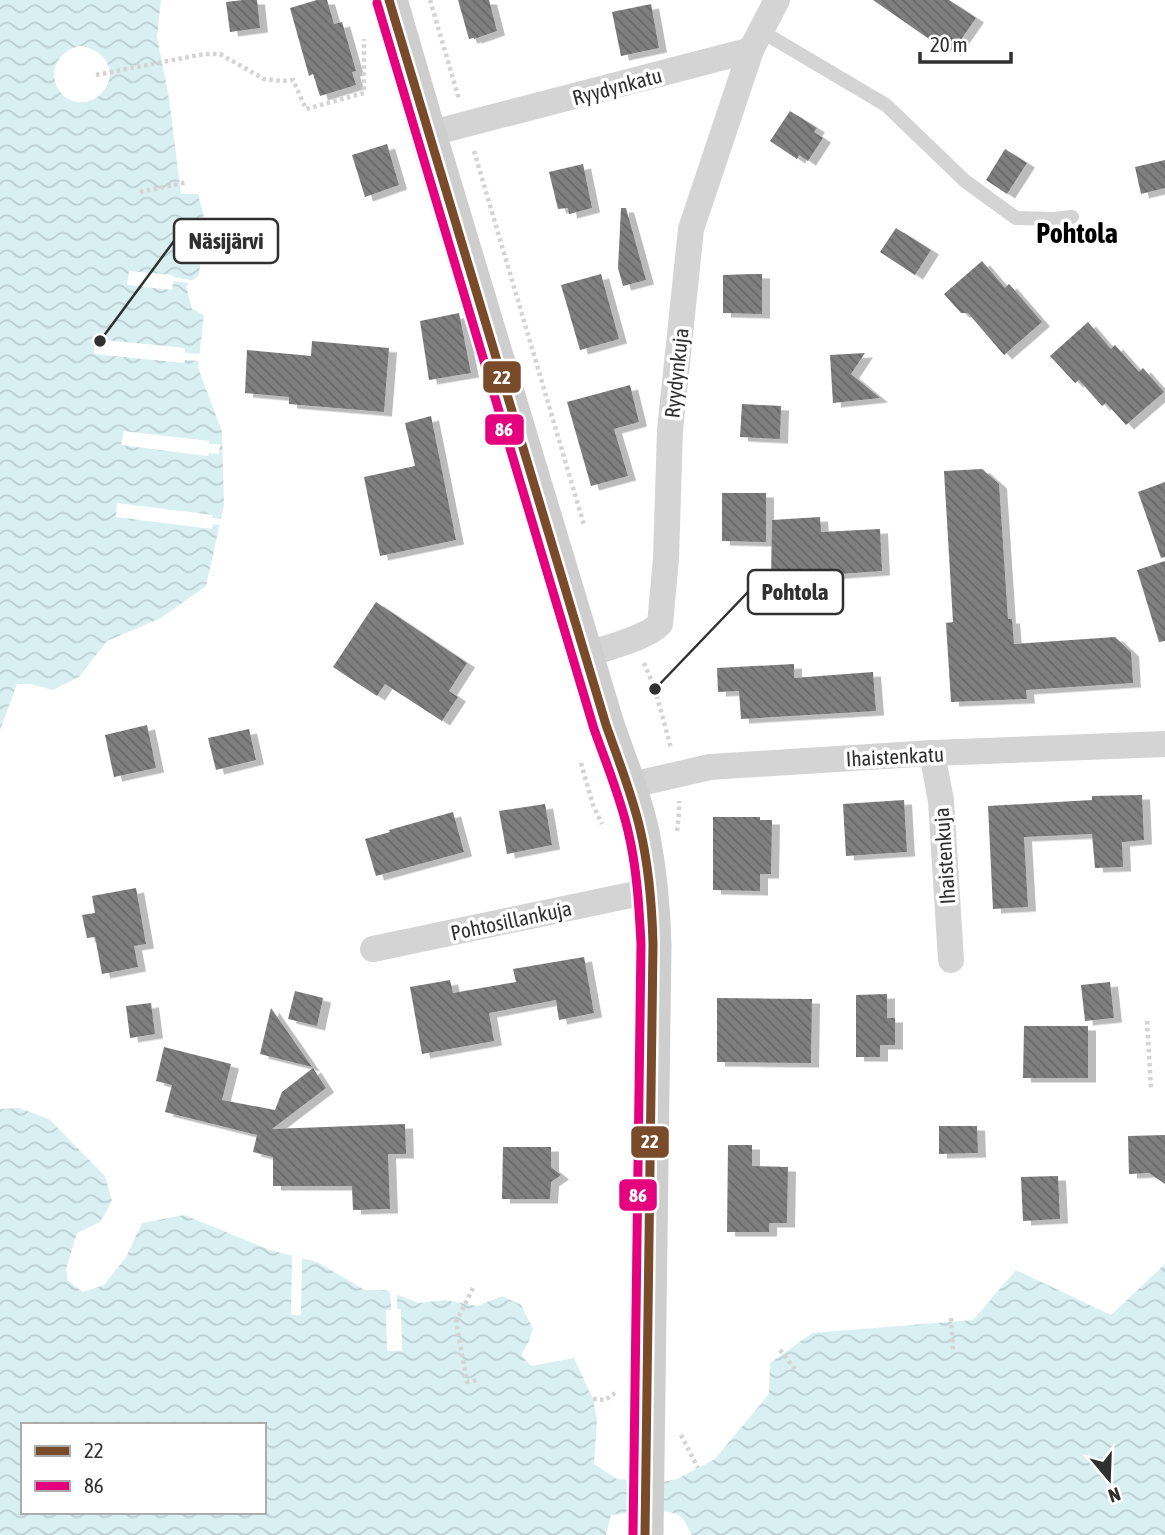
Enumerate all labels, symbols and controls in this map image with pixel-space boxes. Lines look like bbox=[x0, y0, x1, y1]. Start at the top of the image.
scale bar bbox=[920, 21, 1011, 65]
text: 20 m bbox=[930, 32, 968, 56]
street label: Ryydynkatu bbox=[570, 63, 664, 109]
district label: Pohtola bbox=[1036, 217, 1118, 249]
callout: Näsijärvi bbox=[174, 219, 278, 263]
text: Näsijärvi bbox=[188, 228, 264, 254]
street label: Ryydynkuja bbox=[659, 327, 693, 419]
line badge: 22 bbox=[482, 360, 522, 394]
text: 22 bbox=[493, 366, 511, 388]
line badge: 86 bbox=[484, 413, 525, 446]
text: 86 bbox=[495, 418, 513, 440]
callout: Pohtola bbox=[748, 570, 843, 614]
text: Pohtola bbox=[762, 579, 829, 605]
street label: Ihaistenkatu bbox=[845, 741, 945, 771]
street label: Ihaistenkuja bbox=[929, 807, 959, 905]
street label: Pohtosillankuja bbox=[448, 895, 574, 945]
line badge: 22 bbox=[630, 1125, 670, 1159]
text: 22 bbox=[641, 1130, 659, 1152]
line badge: 86 bbox=[618, 1178, 658, 1212]
text: 86 bbox=[629, 1184, 647, 1206]
legend bbox=[21, 1423, 266, 1514]
text: 22 bbox=[84, 1438, 104, 1462]
north arrow bbox=[1074, 1444, 1144, 1514]
text: 86 bbox=[84, 1473, 104, 1497]
text: N bbox=[1106, 1483, 1123, 1507]

